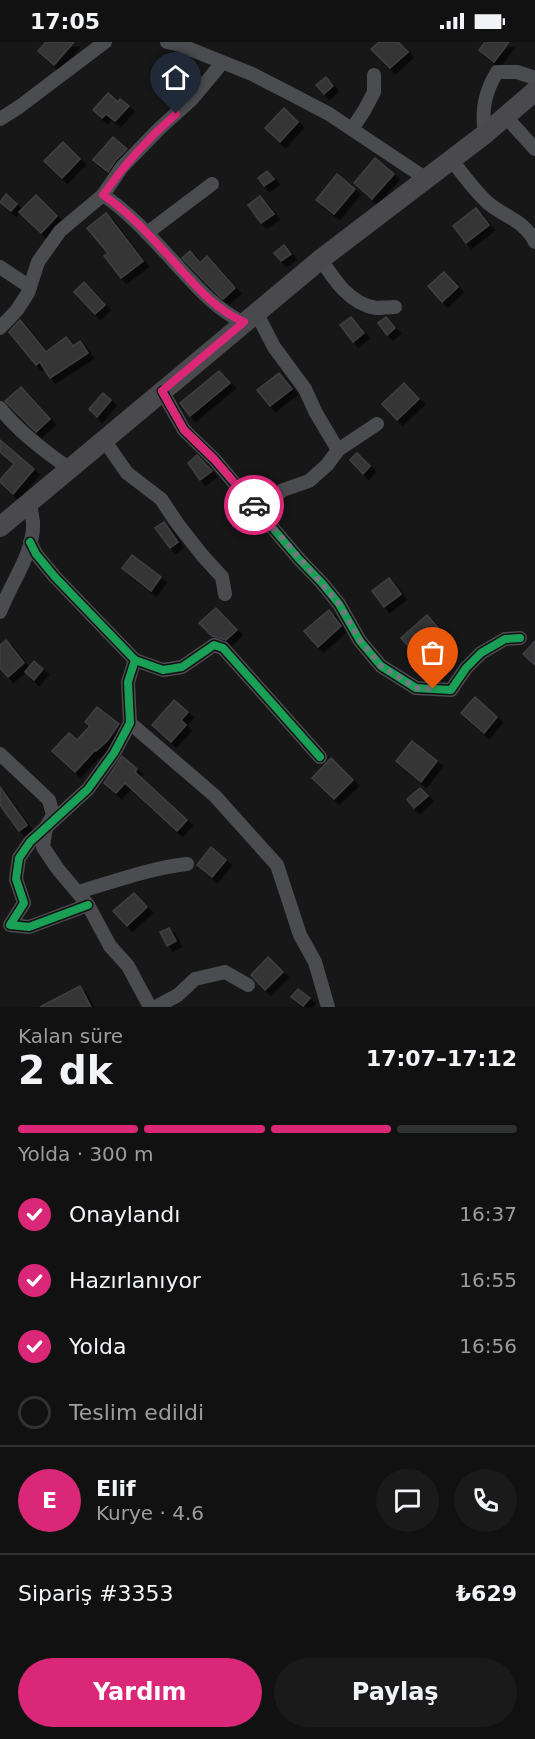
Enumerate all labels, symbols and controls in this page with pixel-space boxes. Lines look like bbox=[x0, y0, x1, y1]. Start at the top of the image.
text: 17:05 bbox=[30, 9, 100, 34]
pin bbox=[150, 52, 201, 114]
icon: home bbox=[159, 61, 192, 94]
courier bbox=[224, 475, 284, 535]
icon: car bbox=[238, 489, 271, 522]
pin bbox=[407, 627, 458, 689]
icon: bag bbox=[416, 636, 449, 669]
text: Kalan süre bbox=[18, 1024, 123, 1048]
text: 17:07–17:12 bbox=[366, 1046, 517, 1071]
text: 2 dk bbox=[18, 1048, 113, 1093]
text: Yolda · 300 m bbox=[18, 1142, 153, 1166]
icon: check bbox=[18, 1198, 51, 1231]
text: Onaylandı bbox=[69, 1202, 180, 1227]
text: 16:37 bbox=[459, 1202, 517, 1226]
icon: check bbox=[18, 1264, 51, 1297]
text: Hazırlanıyor bbox=[69, 1268, 201, 1293]
text: 16:55 bbox=[459, 1268, 517, 1292]
icon: check bbox=[18, 1330, 51, 1363]
text: Yolda bbox=[69, 1334, 127, 1359]
text: 16:56 bbox=[459, 1334, 517, 1358]
text: Teslim edildi bbox=[69, 1400, 204, 1425]
button: chat bbox=[376, 1469, 439, 1532]
button: phone bbox=[454, 1469, 517, 1532]
text: Elif bbox=[96, 1476, 136, 1501]
text: E bbox=[42, 1488, 57, 1513]
text: Kurye · 4.6 bbox=[96, 1501, 204, 1525]
text: Sipariş #3353 bbox=[18, 1581, 174, 1606]
text: ₺629 bbox=[456, 1581, 517, 1606]
button: Yardım bbox=[18, 1658, 262, 1727]
button: Paylaş bbox=[274, 1658, 517, 1727]

